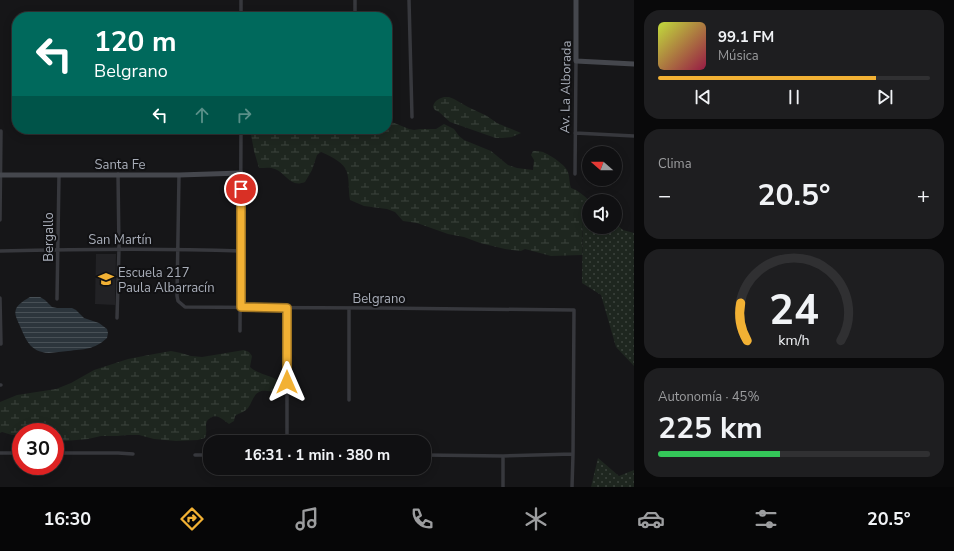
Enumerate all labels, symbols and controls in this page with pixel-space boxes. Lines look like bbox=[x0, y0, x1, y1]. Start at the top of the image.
text: 120 m bbox=[94, 23, 177, 61]
text: 99.1 FM bbox=[718, 27, 774, 47]
icon: left bbox=[28, 28, 80, 80]
street label: Av. La Alborada bbox=[556, 40, 576, 134]
text: Música bbox=[718, 47, 759, 65]
text: Belgrano bbox=[94, 59, 168, 83]
icon: previous bbox=[692, 86, 714, 108]
icon: pause bbox=[783, 86, 805, 108]
icon: next bbox=[874, 86, 896, 108]
icon: left bbox=[149, 104, 171, 126]
icon: ahead bbox=[191, 104, 213, 126]
icon: right bbox=[233, 104, 255, 126]
north arrow bbox=[582, 146, 622, 186]
map controls bbox=[582, 146, 622, 234]
text: Clima bbox=[658, 155, 692, 173]
street label: Santa Fe bbox=[95, 156, 146, 174]
pin bbox=[224, 172, 258, 206]
text: 20.5° bbox=[758, 175, 830, 216]
icon: arrive bbox=[230, 178, 252, 200]
text: − bbox=[658, 181, 671, 211]
text: + bbox=[917, 181, 930, 211]
button: sound bbox=[582, 194, 622, 234]
street label: Bergallo bbox=[40, 212, 58, 262]
street label: San Martín bbox=[88, 231, 152, 249]
place label: Escuela 217 Paula Albarracín bbox=[118, 264, 215, 297]
school or university icon: Escuela 217 Paula Albarracín bbox=[97, 270, 115, 288]
text: 24 bbox=[769, 282, 819, 339]
street label: Belgrano bbox=[352, 290, 406, 308]
text: km/h bbox=[778, 331, 810, 350]
position arrow bbox=[266, 361, 308, 403]
text: Autonomía · 45% bbox=[658, 388, 759, 406]
text: 225 km bbox=[658, 408, 763, 449]
speed limit sign: 30 bbox=[12, 423, 64, 475]
text: 16:31 · 1 min · 380 m bbox=[244, 445, 390, 465]
icon: directions bbox=[178, 505, 206, 533]
icon: music bbox=[293, 505, 321, 533]
icon: phone bbox=[408, 505, 436, 533]
icon: climate bbox=[522, 505, 550, 533]
icon: car bbox=[637, 505, 665, 533]
icon: filters bbox=[752, 505, 780, 533]
text: 16:30 bbox=[43, 507, 91, 531]
text: 20.5° bbox=[867, 507, 911, 531]

